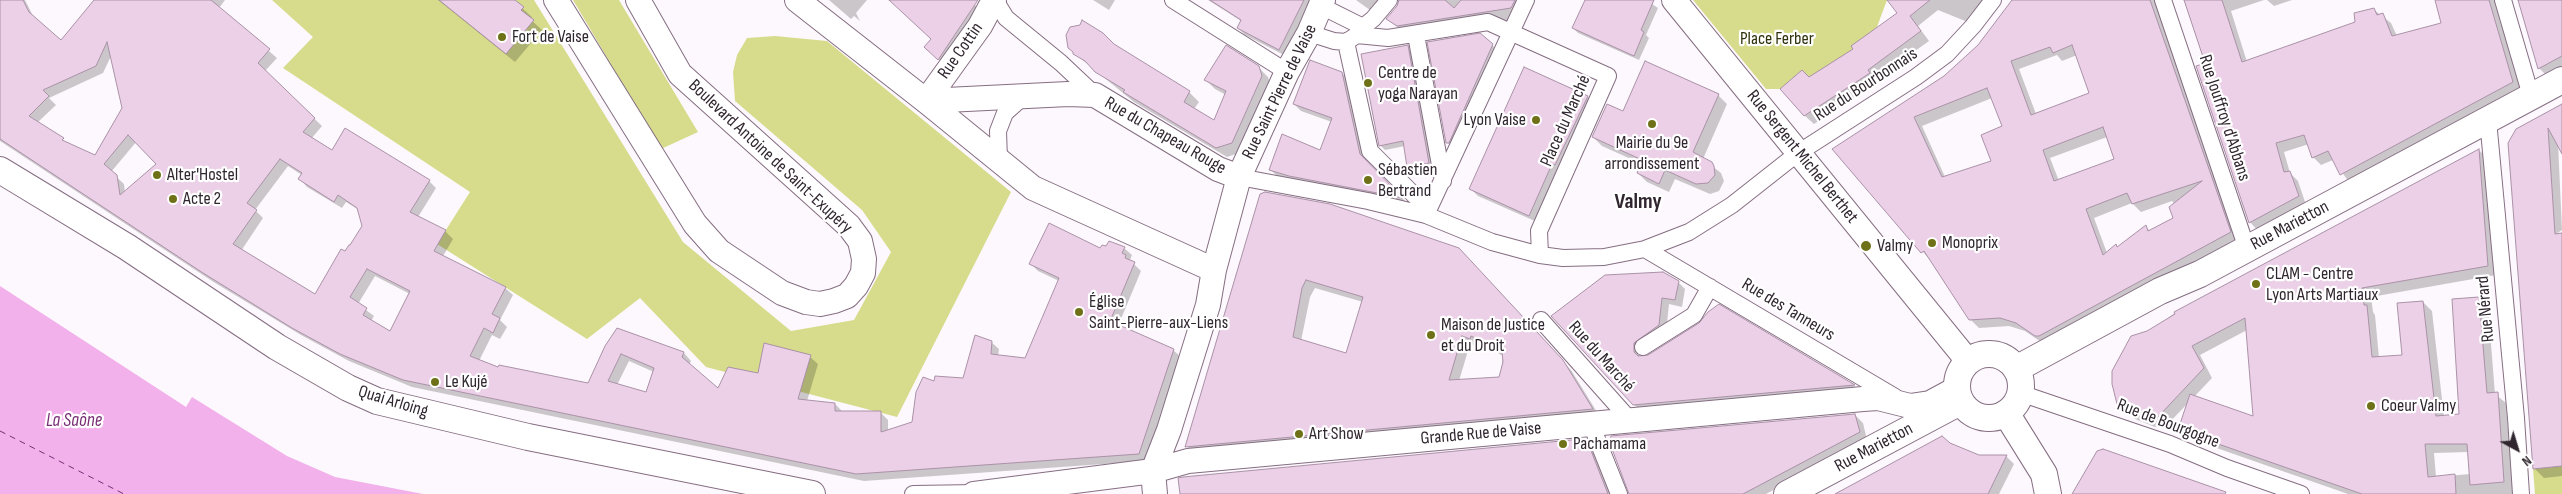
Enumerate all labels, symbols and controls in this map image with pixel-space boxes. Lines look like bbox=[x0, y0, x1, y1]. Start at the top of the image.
street label: Rue Cottin bbox=[934, 19, 988, 83]
street label: Rue Saint Pierre de Vaise bbox=[1238, 21, 1322, 163]
place label: Fort de Vaise bbox=[512, 26, 589, 48]
park label: Place Ferber bbox=[1740, 28, 1814, 50]
marker: Fort de Vaise bbox=[496, 31, 508, 43]
street label: Rue du Bourbonnais bbox=[1810, 44, 1922, 126]
street label: Rue Jouffroy d'Abbans bbox=[2193, 52, 2255, 184]
place label: Centre de yoga Narayan bbox=[1378, 62, 1458, 104]
street label: Place du Marché bbox=[1536, 72, 1596, 170]
street label: Boulevard Antoine de Saint-Exupéry bbox=[684, 75, 856, 239]
marker: Centre de yoga Narayan bbox=[1362, 77, 1374, 89]
street label: Rue Sergent Michel Berthet bbox=[1742, 86, 1862, 228]
street label: Rue du Chapeau Rouge bbox=[1100, 92, 1230, 180]
place label: Lyon Vaise bbox=[1463, 109, 1526, 131]
marker: Lyon Vaise bbox=[1530, 114, 1542, 126]
marker: Mairie du 9e arrondissement bbox=[1646, 118, 1658, 130]
place label: Mairie du 9e arrondissement bbox=[1604, 132, 1700, 174]
place label: Sébastien Bertrand bbox=[1378, 159, 1438, 202]
place label: Alter'Hostel bbox=[167, 164, 238, 186]
marker: Alter'Hostel bbox=[151, 169, 163, 181]
marker: Sébastien Bertrand bbox=[1362, 174, 1374, 186]
place label: Acte 2 bbox=[183, 188, 221, 210]
district label: Valmy bbox=[1614, 189, 1662, 215]
marker: Acte 2 bbox=[167, 193, 179, 205]
street label: Rue Marietton bbox=[2247, 196, 2333, 256]
place label: Monoprix bbox=[1942, 232, 1998, 254]
place label: Valmy bbox=[1877, 235, 1913, 257]
marker: Monoprix bbox=[1926, 237, 1938, 249]
marker: Valmy bbox=[1859, 239, 1873, 253]
place label: CLAM - Centre Lyon Arts Martiaux bbox=[2266, 263, 2378, 306]
street label: Rue des Tanneurs bbox=[1738, 274, 1838, 346]
street label: Rue Nérard bbox=[2472, 275, 2500, 343]
marker: CLAM - Centre Lyon Arts Martiaux bbox=[2250, 278, 2262, 290]
place label: Église Saint-Pierre-aux-Liens bbox=[1089, 291, 1228, 334]
marker: Église Saint-Pierre-aux-Liens bbox=[1073, 306, 1085, 318]
place label: Maison de Justice et du Droit bbox=[1441, 314, 1545, 356]
street label: Rue du Marché bbox=[1563, 317, 1639, 397]
marker: Maison de Justice et du Droit bbox=[1425, 329, 1437, 341]
place label: Le Kujé bbox=[445, 371, 487, 393]
marker: Le Kujé bbox=[429, 376, 441, 388]
street label: Quai Arloing bbox=[356, 381, 430, 423]
street label: Rue de Bourgogne bbox=[2114, 395, 2222, 453]
place label: Coeur Valmy bbox=[2381, 395, 2456, 417]
marker: Coeur Valmy bbox=[2365, 400, 2377, 412]
water label: La Saône bbox=[46, 410, 102, 432]
street label: Grande Rue de Vaise bbox=[1420, 418, 1542, 450]
street label: Rue Marietton bbox=[1831, 418, 1917, 478]
place label: Art Show bbox=[1309, 423, 1364, 445]
north arrow bbox=[2492, 424, 2542, 474]
marker: Art Show bbox=[1293, 428, 1305, 440]
place label: Pachamama bbox=[1573, 433, 1646, 455]
marker: Pachamama bbox=[1557, 438, 1569, 450]
text: N bbox=[2519, 452, 2535, 470]

